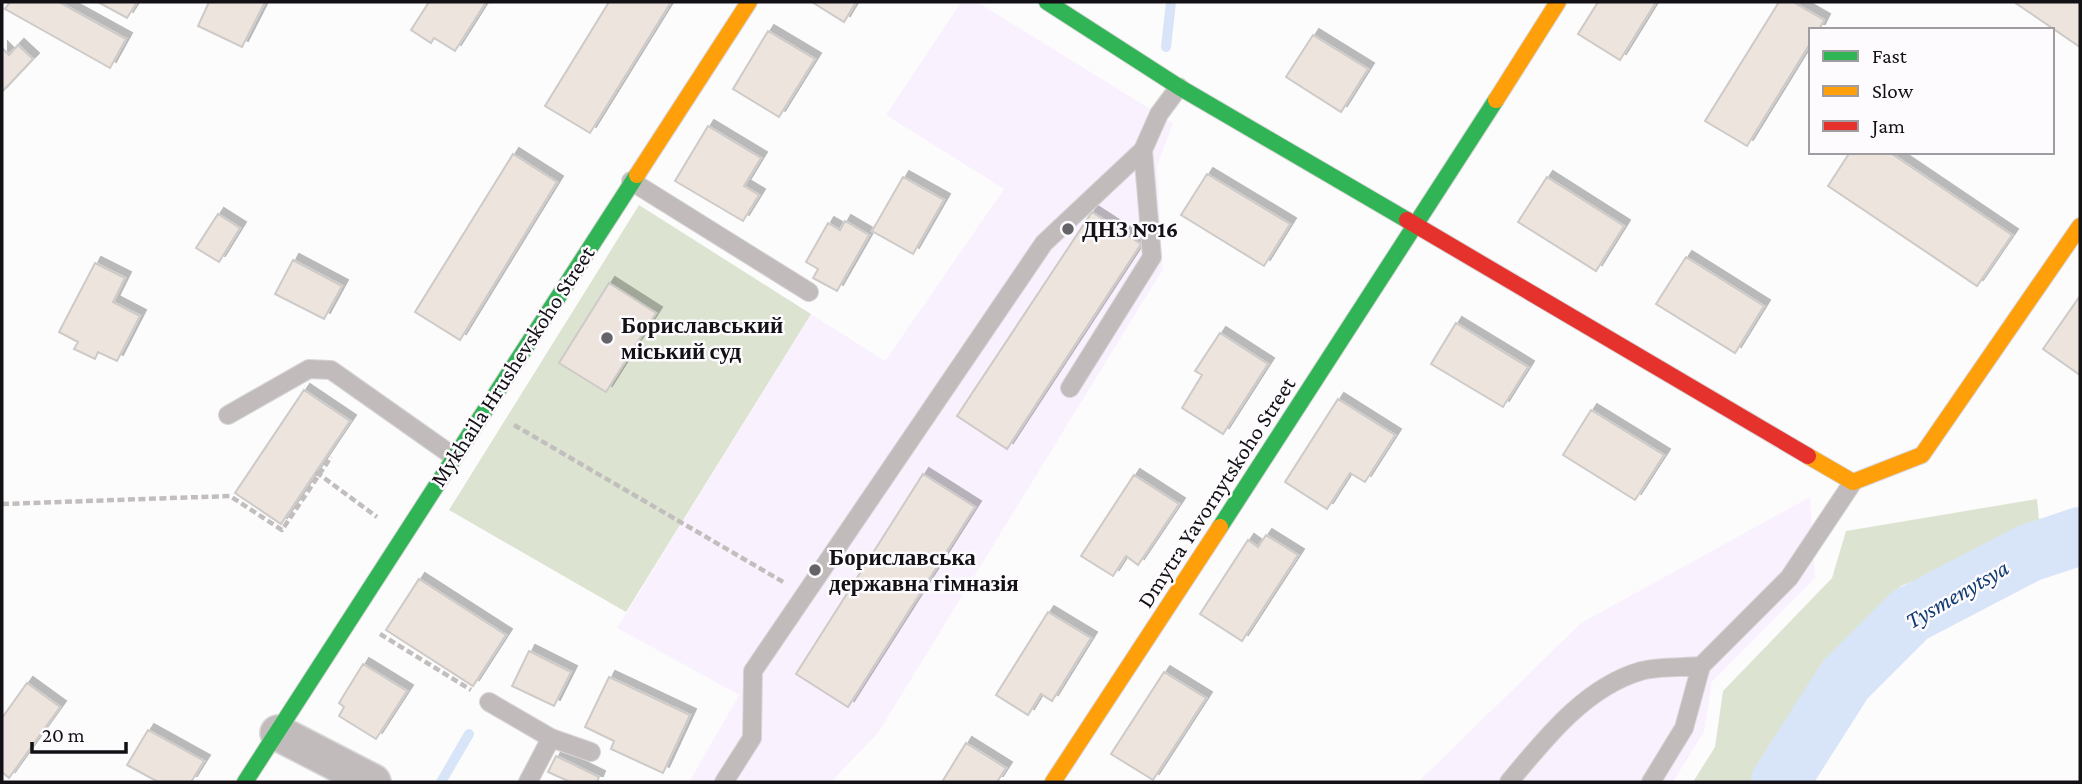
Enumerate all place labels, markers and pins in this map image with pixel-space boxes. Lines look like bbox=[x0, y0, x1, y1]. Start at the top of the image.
place label: ДНЗ №16 bbox=[1082, 216, 1178, 242]
marker: ДНЗ №16 bbox=[1060, 221, 1076, 237]
place label: Бориславський міський суд bbox=[621, 312, 783, 364]
marker: Бориславський міський суд bbox=[599, 330, 615, 346]
place label: Бориславська державна гімназія bbox=[829, 544, 1019, 596]
marker: Бориславська державна гімназія bbox=[807, 562, 823, 578]

